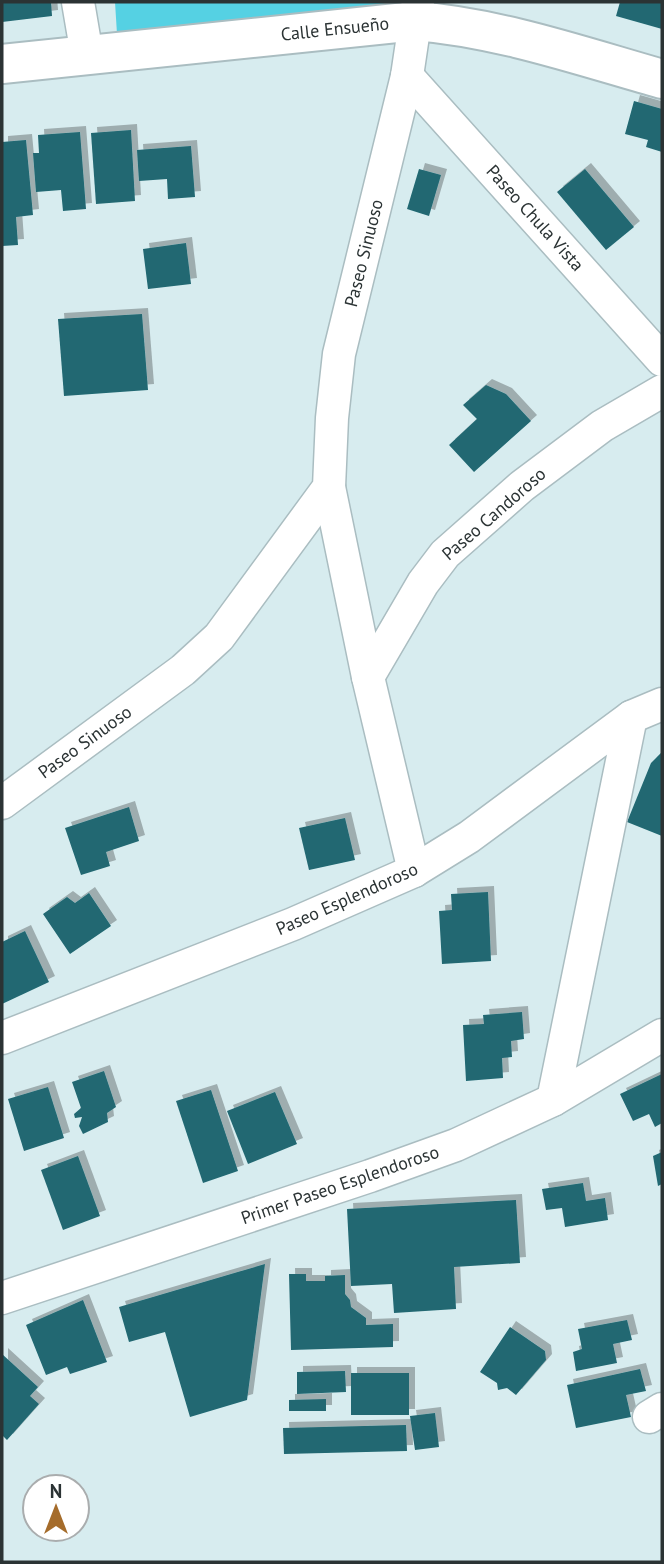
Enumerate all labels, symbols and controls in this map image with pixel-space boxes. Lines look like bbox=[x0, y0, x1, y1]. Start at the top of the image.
street label: Calle Ensueño bbox=[280, 11, 390, 46]
street label: Paseo Chula Vista bbox=[482, 160, 589, 276]
street label: Paseo Sinuoso bbox=[339, 197, 388, 309]
street label: Paseo Candoroso bbox=[437, 462, 550, 565]
street label: Paseo Sinuoso bbox=[33, 700, 136, 783]
street label: Paseo Esplendoroso bbox=[272, 857, 421, 940]
street label: Primer Paseo Esplendoroso bbox=[238, 1140, 442, 1229]
north arrow bbox=[21, 1473, 91, 1543]
text: N bbox=[50, 1479, 62, 1503]

